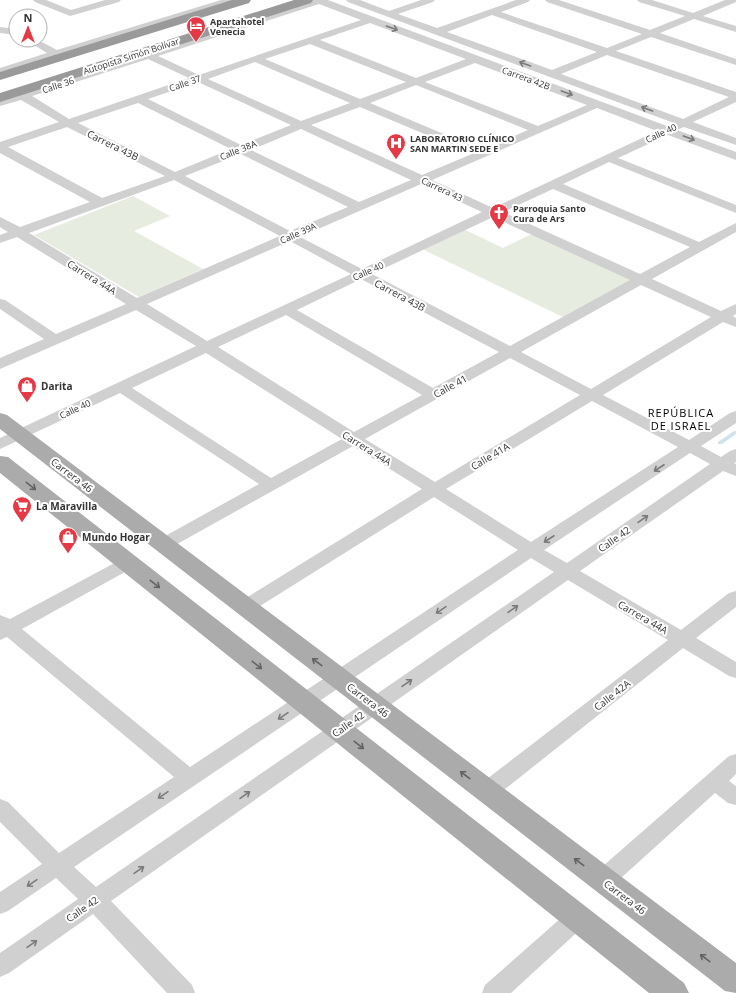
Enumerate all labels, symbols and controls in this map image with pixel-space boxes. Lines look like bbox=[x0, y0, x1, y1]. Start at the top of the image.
north arrow bbox=[8, 8, 48, 48]
text: N bbox=[24, 10, 32, 25]
hotel icon: Apartahotel Venecia bbox=[185, 15, 207, 43]
place label: Apartahotel Venecia bbox=[210, 15, 264, 38]
one-way arrow bbox=[386, 25, 398, 33]
street label: Autopista Simón Bolívar bbox=[81, 34, 181, 78]
one-way arrow bbox=[519, 60, 531, 68]
street label: Carrera 42B bbox=[500, 63, 552, 93]
street label: Calle 37 bbox=[167, 71, 203, 95]
street label: Calle 36 bbox=[40, 74, 76, 96]
one-way arrow bbox=[560, 90, 573, 97]
one-way arrow bbox=[640, 105, 653, 112]
street label: Calle 40 bbox=[643, 120, 679, 146]
street label: Carrera 43B bbox=[85, 126, 141, 164]
hospital icon: LABORATORIO CLÍNICO SAN MARTIN SEDE E bbox=[385, 132, 407, 160]
place label: LABORATORIO CLÍNICO SAN MARTIN SEDE E bbox=[410, 132, 514, 155]
one-way arrow bbox=[682, 135, 694, 143]
street label: Calle 38A bbox=[218, 137, 259, 163]
street label: Carrera 43 bbox=[419, 174, 465, 204]
church icon: Parroquia Santo Cura de Ars bbox=[488, 202, 510, 230]
place label: Parroquia Santo Cura de Ars bbox=[513, 202, 586, 225]
street label: Calle 39A bbox=[278, 219, 319, 247]
street label: Carrera 44A bbox=[65, 256, 120, 298]
street label: Calle 40 bbox=[350, 258, 386, 284]
street label: Carrera 43B bbox=[372, 276, 428, 314]
street label: Calle 41 bbox=[431, 371, 469, 401]
shop icon: Darita bbox=[16, 375, 38, 403]
place label: Darita bbox=[41, 379, 72, 393]
street label: Calle 40 bbox=[57, 396, 93, 422]
district label: REPÚBLICA DE ISRAEL bbox=[648, 405, 714, 433]
street label: Carrera 44A bbox=[340, 427, 395, 469]
street label: Calle 41A bbox=[468, 439, 513, 473]
street label: Carrera 46 bbox=[48, 455, 96, 496]
one-way arrow bbox=[653, 464, 664, 472]
one-way arrow bbox=[25, 482, 36, 490]
supermarket icon: La Maravilla bbox=[11, 495, 33, 523]
place label: La Maravilla bbox=[36, 499, 97, 513]
one-way arrow bbox=[637, 515, 648, 523]
street label: Calle 42 bbox=[595, 523, 633, 555]
shop icon: Mundo Hogar bbox=[57, 526, 79, 554]
place label: Mundo Hogar bbox=[82, 530, 150, 544]
one-way arrow bbox=[543, 535, 555, 543]
one-way arrow bbox=[149, 580, 160, 588]
street label: Carrera 44A bbox=[615, 597, 671, 637]
one-way arrow bbox=[508, 605, 519, 613]
one-way arrow bbox=[435, 607, 447, 615]
one-way arrow bbox=[312, 657, 323, 666]
one-way arrow bbox=[251, 660, 262, 669]
street label: Calle 42A bbox=[591, 676, 634, 714]
one-way arrow bbox=[401, 679, 412, 687]
street label: Carrera 46 bbox=[344, 680, 392, 721]
street label: Calle 42 bbox=[329, 708, 367, 740]
one-way arrow bbox=[278, 711, 289, 720]
one-way arrow bbox=[353, 741, 364, 749]
one-way arrow bbox=[460, 770, 471, 779]
one-way arrow bbox=[158, 791, 169, 799]
one-way arrow bbox=[240, 791, 251, 799]
one-way arrow bbox=[574, 858, 585, 866]
one-way arrow bbox=[133, 866, 144, 874]
street label: Carrera 46 bbox=[601, 877, 649, 918]
one-way arrow bbox=[27, 879, 38, 887]
street label: Calle 42 bbox=[63, 893, 101, 925]
one-way arrow bbox=[26, 940, 37, 948]
one-way arrow bbox=[700, 954, 711, 962]

